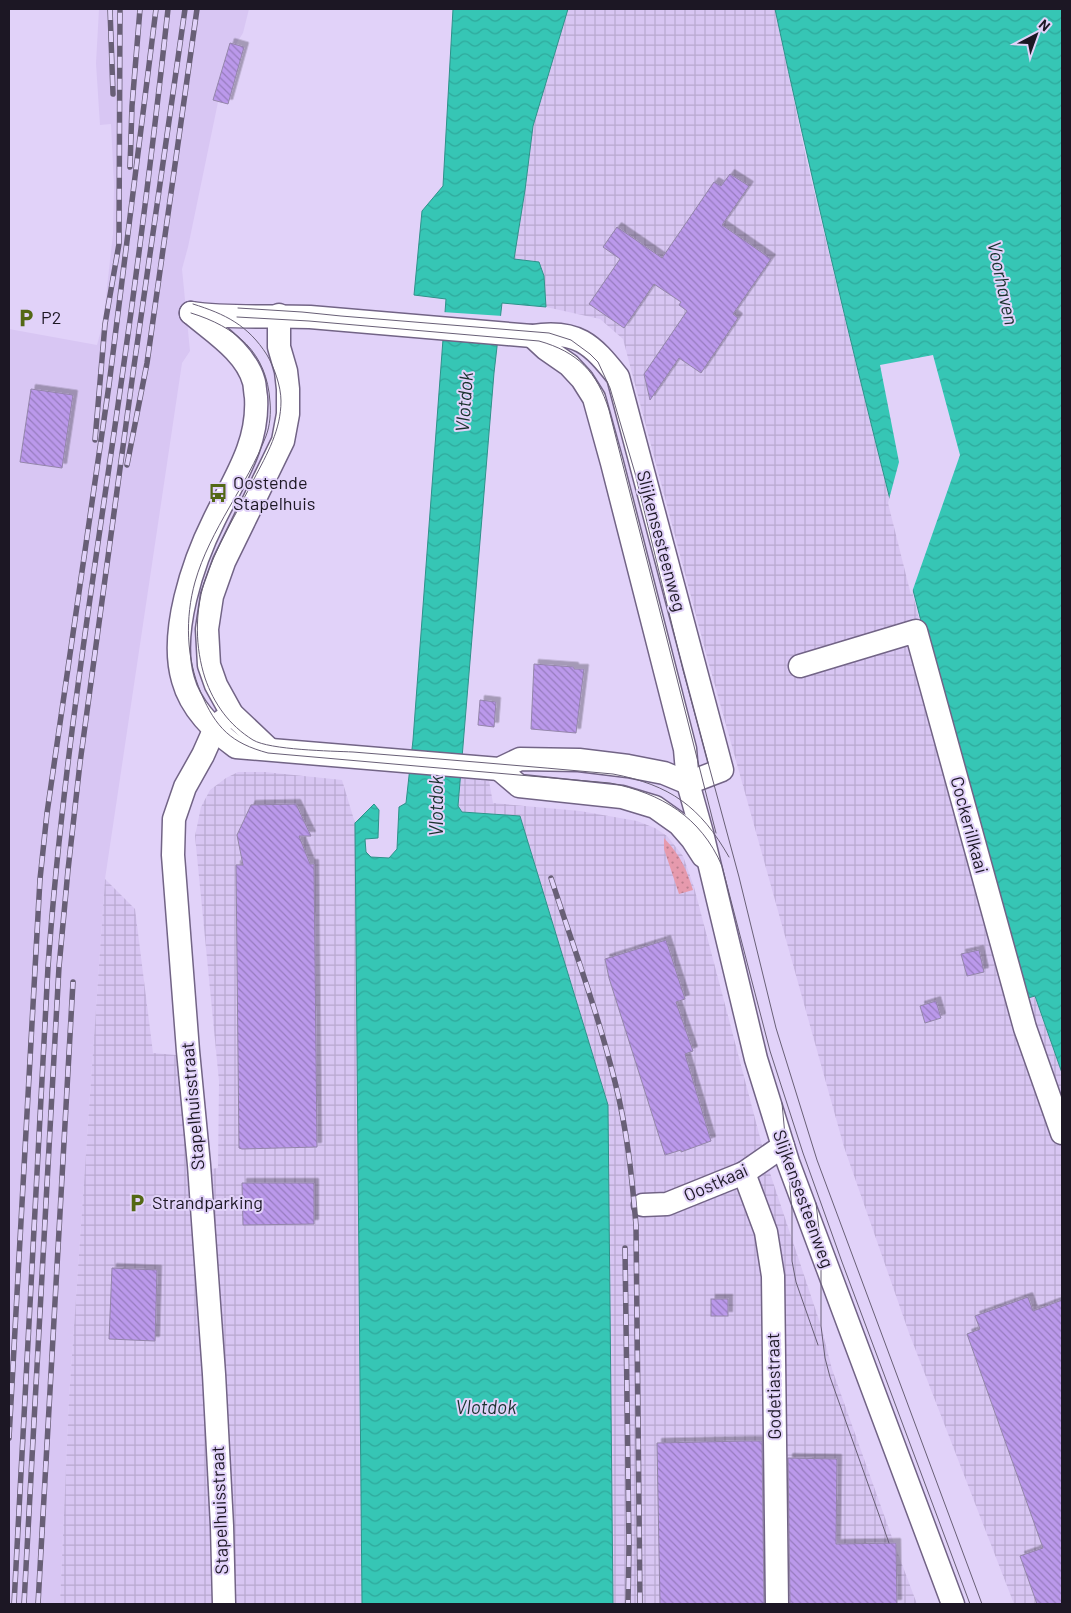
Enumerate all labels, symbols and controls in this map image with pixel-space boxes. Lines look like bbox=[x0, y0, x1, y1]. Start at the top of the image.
north arrow bbox=[1011, 10, 1061, 60]
text: N bbox=[1036, 15, 1054, 34]
water label: Voorhaven bbox=[983, 239, 1024, 327]
place label: P2 bbox=[41, 306, 61, 328]
parking icon: P2 bbox=[15, 307, 37, 329]
water label: Vlotdok bbox=[450, 370, 477, 433]
street label: Slijkensesteenweg bbox=[633, 468, 691, 614]
place label: Oostende Stapelhuis bbox=[233, 471, 315, 514]
bus stop icon: Oostende Stapelhuis bbox=[207, 482, 229, 504]
street label: Cockerillkaai bbox=[946, 774, 993, 876]
water label: Vlotdok bbox=[424, 775, 447, 836]
street label: Stapelhuisstraat bbox=[175, 1041, 209, 1171]
street label: Slijkensesteenweg bbox=[769, 1127, 839, 1271]
street label: Oostkaai bbox=[680, 1158, 751, 1206]
place label: Strandparking bbox=[152, 1191, 263, 1213]
parking icon: Strandparking bbox=[126, 1192, 148, 1214]
street label: Godetiastraat bbox=[761, 1332, 785, 1440]
water label: Vlotdok bbox=[456, 1395, 517, 1418]
street label: Stapelhuisstraat bbox=[206, 1445, 232, 1575]

